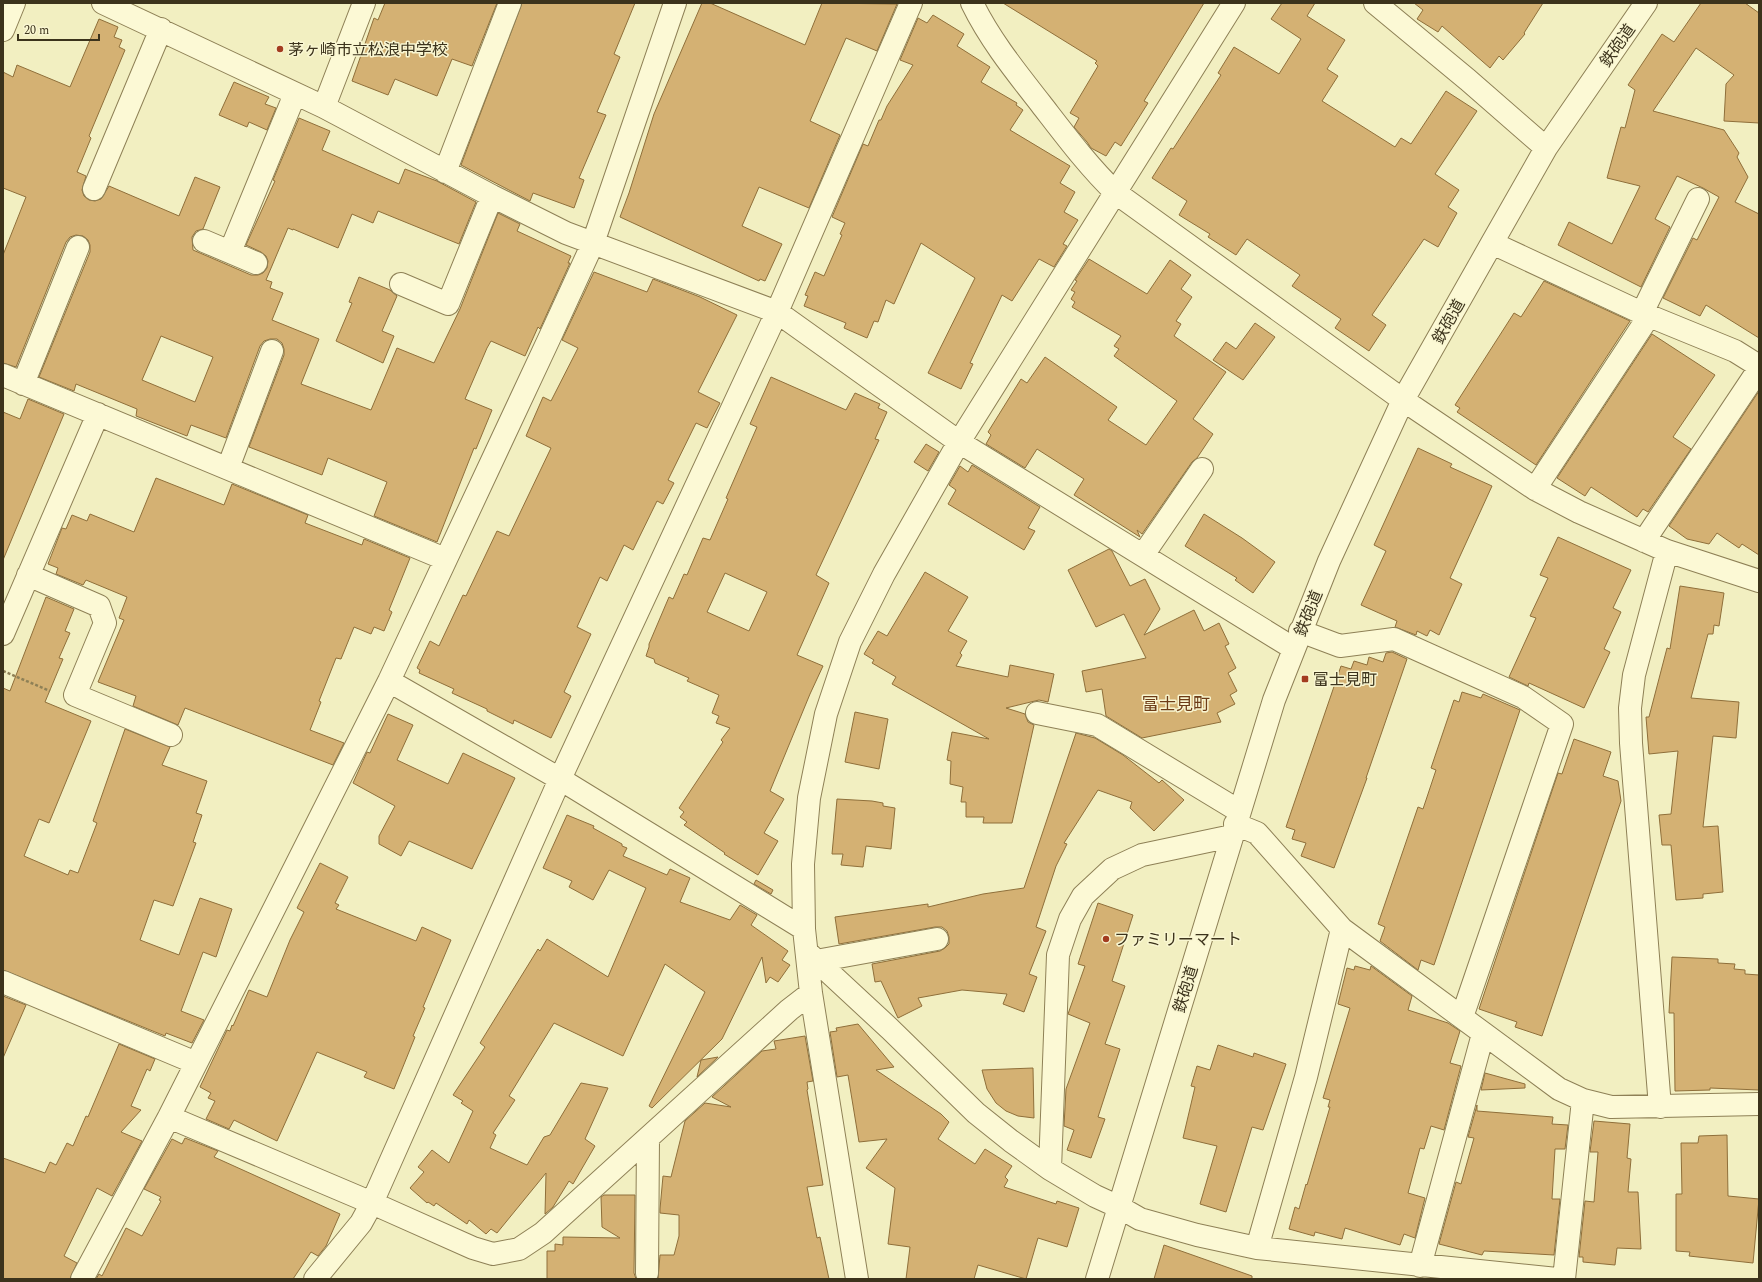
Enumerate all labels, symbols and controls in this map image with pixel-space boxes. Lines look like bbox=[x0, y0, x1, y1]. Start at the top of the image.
scale bar bbox=[18, 16, 99, 42]
street label: 鉄砲道 bbox=[1594, 19, 1641, 72]
text: 20 m bbox=[24, 21, 49, 40]
place label: 茅ヶ崎市立松浪中学校 bbox=[288, 38, 448, 62]
marker: 茅ヶ崎市立松浪中学校 bbox=[275, 44, 285, 54]
street label: 鉄砲道 bbox=[1427, 295, 1471, 348]
street label: 鉄砲道 bbox=[1289, 587, 1329, 640]
place label: 富士見町 bbox=[1313, 668, 1377, 692]
marker: 富士見町 bbox=[1300, 674, 1310, 684]
district label: 富士見町 bbox=[1142, 692, 1210, 718]
place label: ファミリーマート bbox=[1114, 928, 1242, 952]
marker: ファミリーマート bbox=[1101, 934, 1111, 944]
street label: 鉄砲道 bbox=[1167, 963, 1204, 1016]

